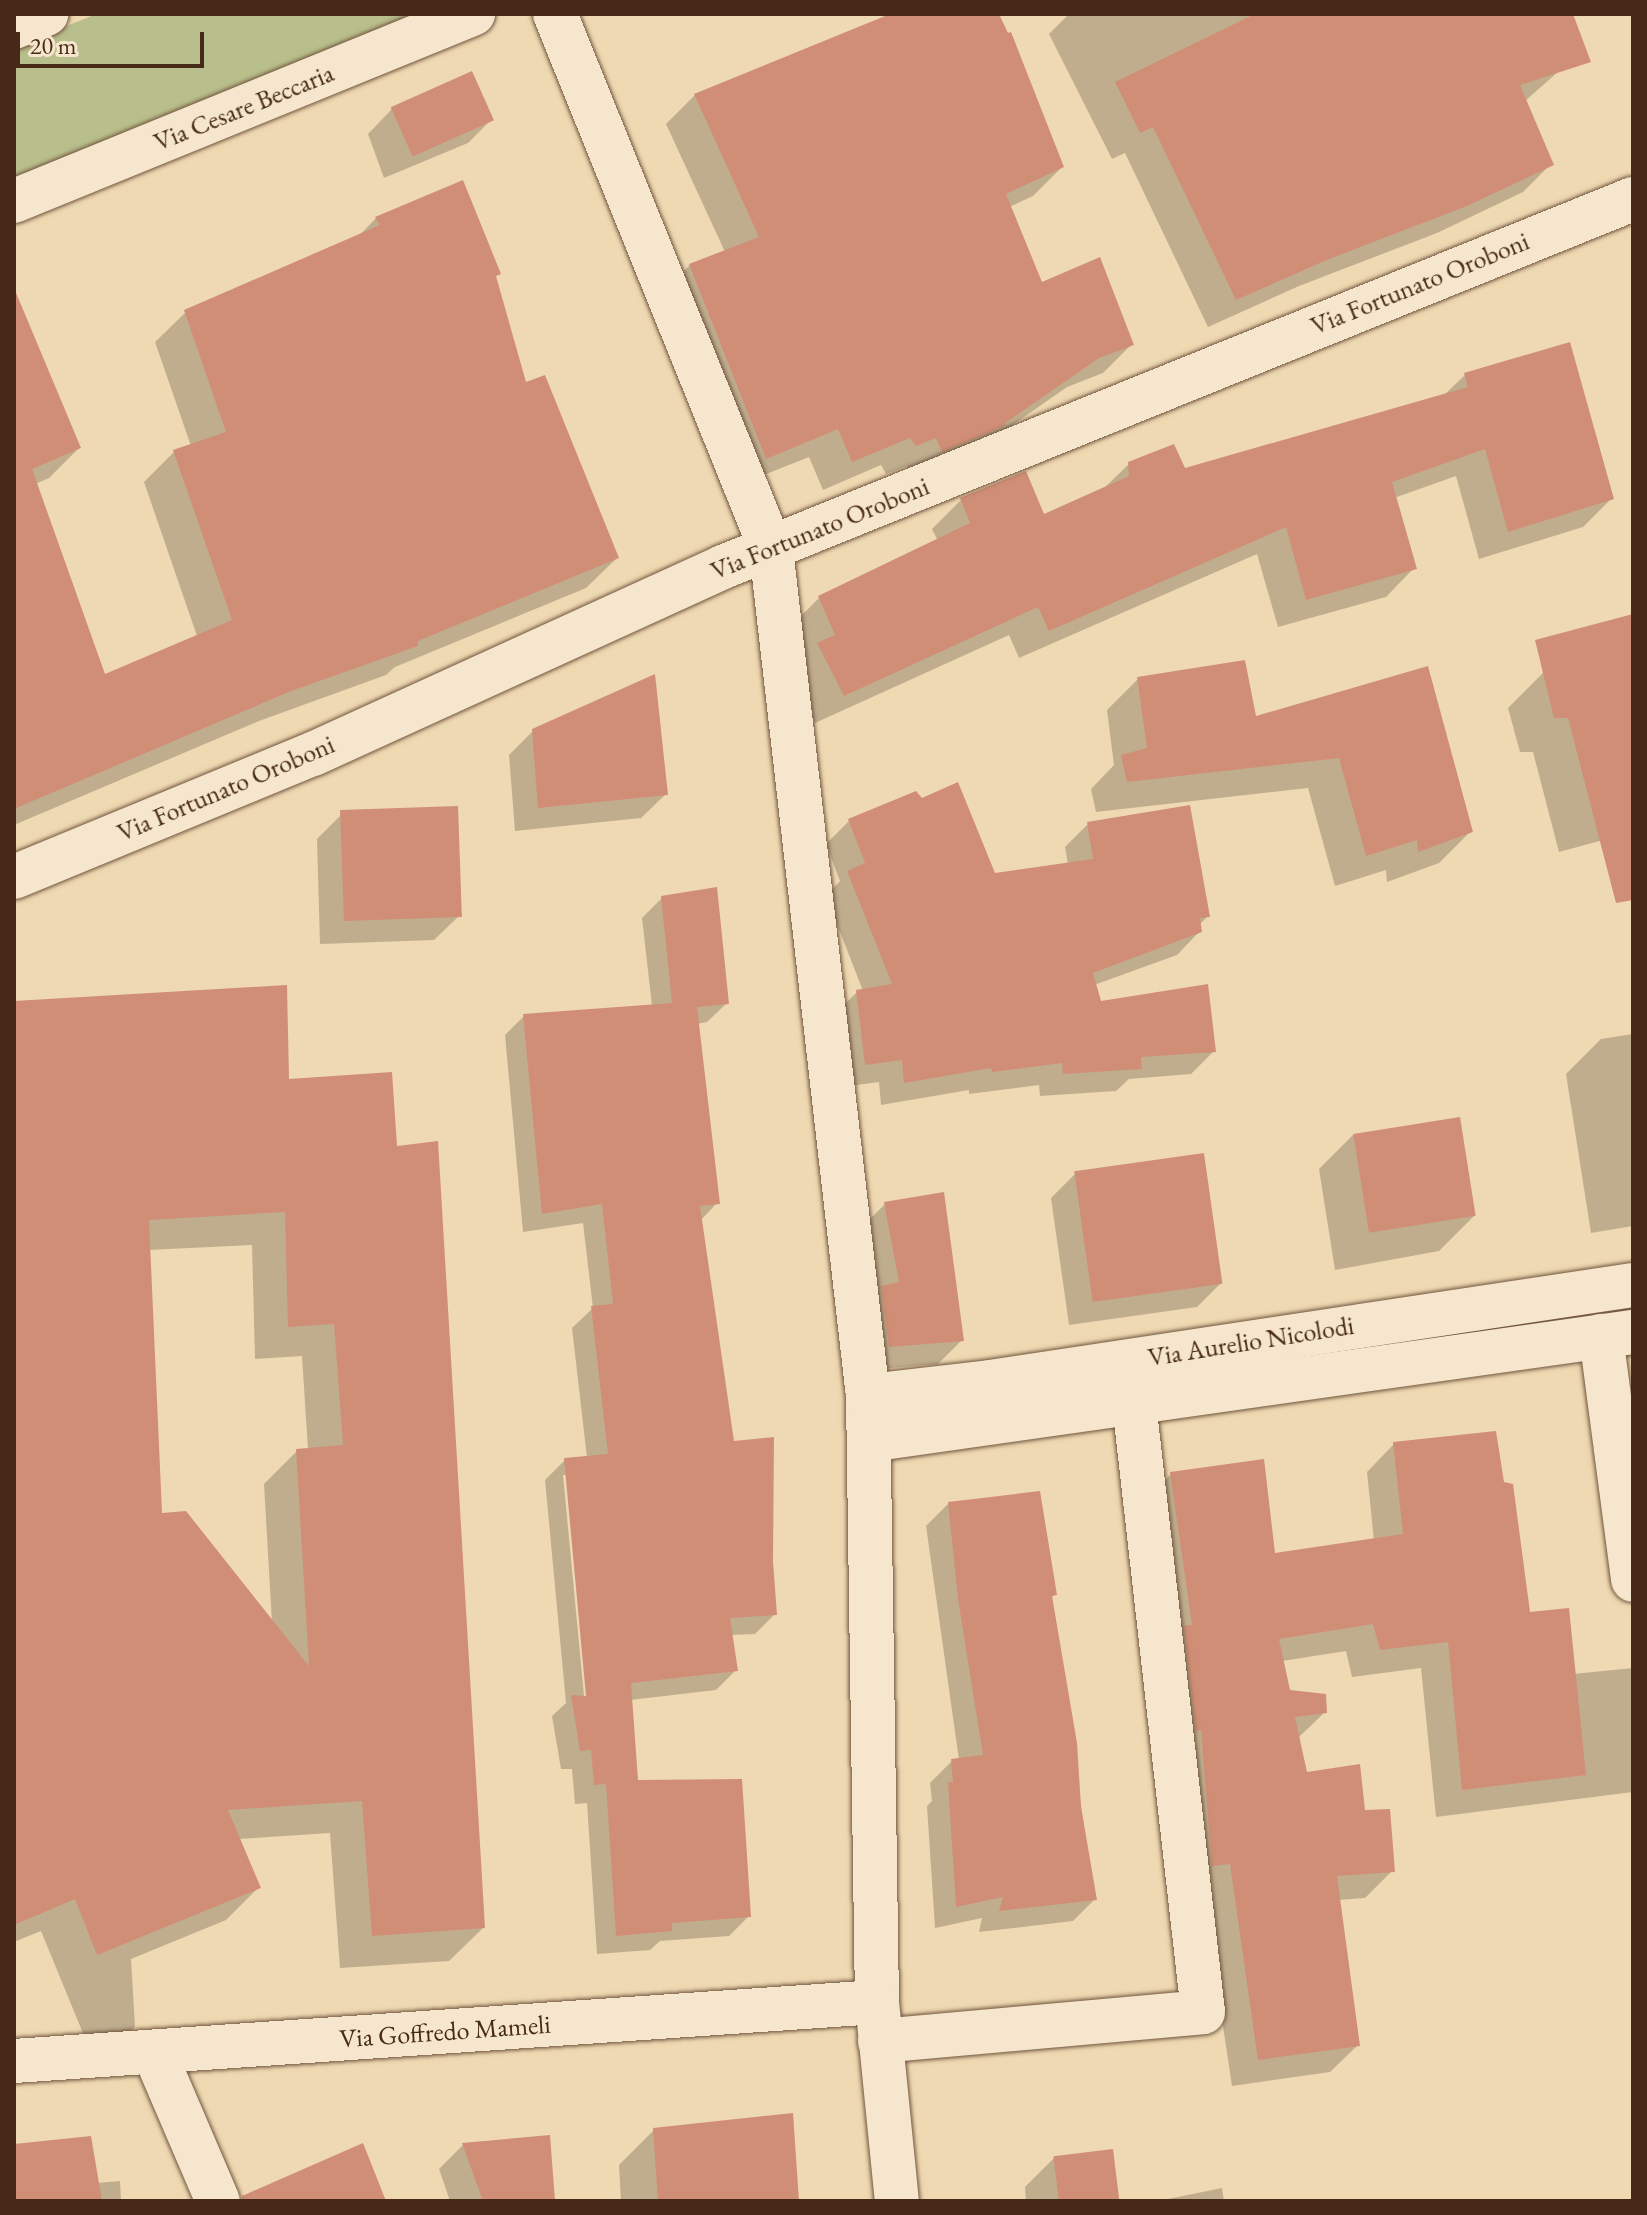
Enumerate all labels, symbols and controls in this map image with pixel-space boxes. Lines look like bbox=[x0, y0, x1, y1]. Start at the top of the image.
scale bar bbox=[20, 16, 208, 66]
text: 20 m bbox=[30, 30, 77, 61]
street label: Via Cesare Beccaria bbox=[149, 58, 339, 158]
street label: Via Fortunato Oroboni bbox=[1306, 226, 1534, 342]
street label: Via Fortunato Oroboni bbox=[706, 471, 934, 587]
street label: Via Fortunato Oroboni bbox=[113, 729, 339, 849]
street label: Via Aurelio Nicolodi bbox=[1146, 1310, 1356, 1374]
street label: Via Goffredo Mameli bbox=[338, 2009, 552, 2055]

